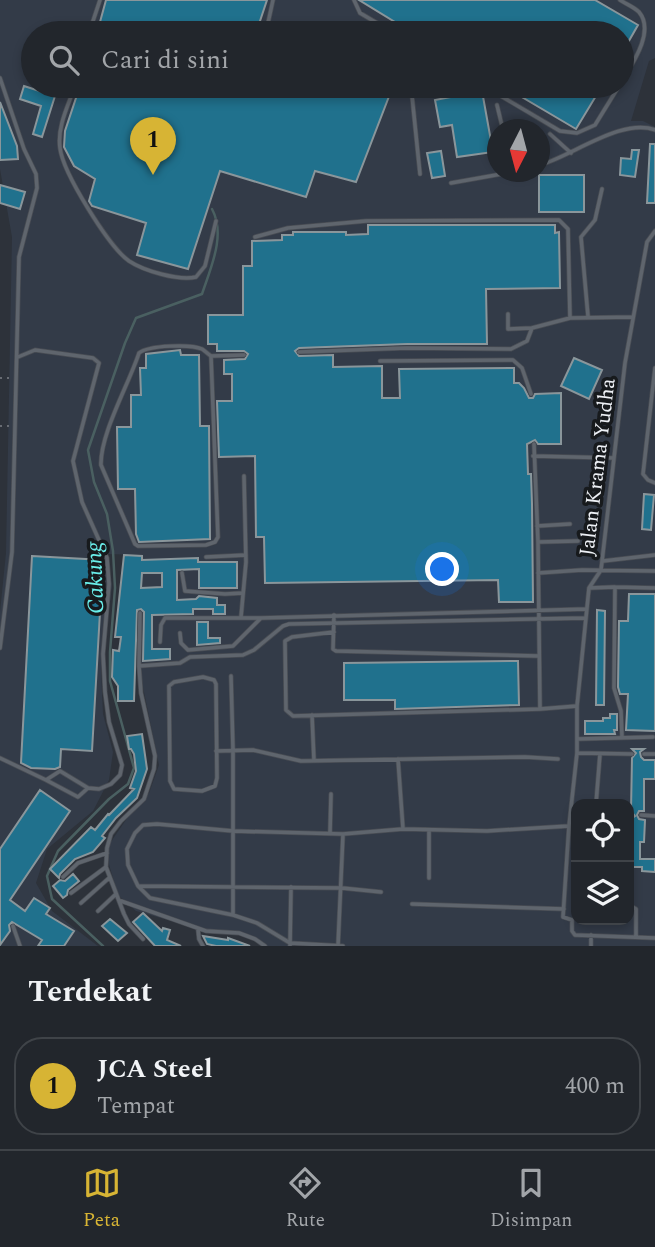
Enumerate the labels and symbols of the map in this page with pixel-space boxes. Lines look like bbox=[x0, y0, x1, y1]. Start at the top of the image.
pin: 1 bbox=[130, 117, 176, 175]
north arrow bbox=[487, 119, 550, 182]
street label: Jalan Krama Yudha bbox=[571, 376, 625, 558]
water label: Cakung bbox=[77, 541, 114, 614]
your location bbox=[425, 552, 459, 586]

